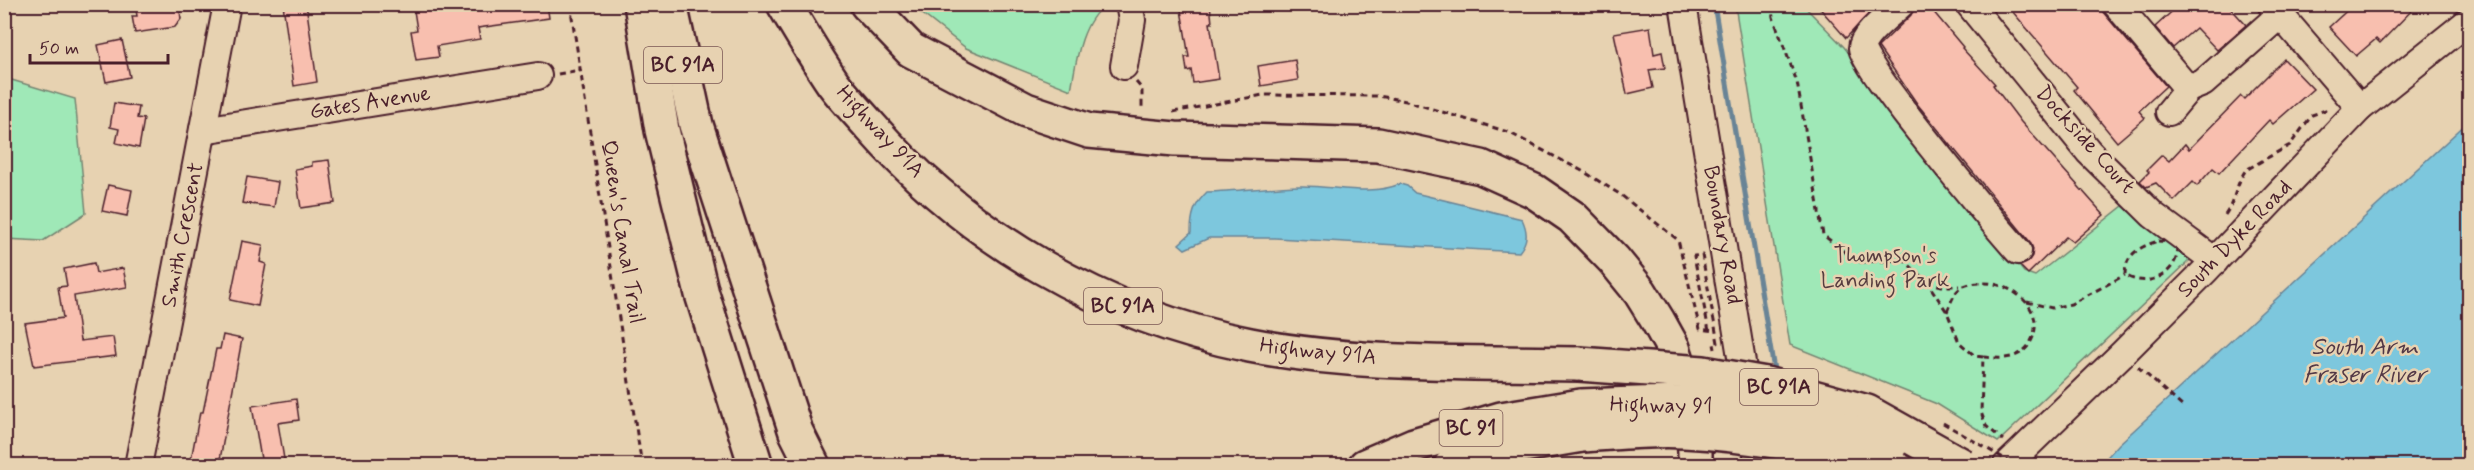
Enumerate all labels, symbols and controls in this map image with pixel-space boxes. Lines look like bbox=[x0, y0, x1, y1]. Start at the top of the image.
scale bar bbox=[30, 27, 168, 65]
text: 50 m bbox=[39, 37, 79, 61]
road number: BC 91A bbox=[644, 47, 722, 83]
street label: Gates Avenue bbox=[308, 80, 432, 126]
street label: Highway 91A bbox=[828, 80, 930, 187]
street label: Dockside Court bbox=[2029, 80, 2141, 200]
street label: Queen's Canal Trail bbox=[594, 138, 650, 326]
street label: Smith Crescent bbox=[155, 160, 211, 310]
street label: Boundary Road bbox=[1696, 163, 1748, 307]
street label: South Dyke Road bbox=[2172, 174, 2298, 304]
park label: Thompson's Landing Park bbox=[1821, 242, 1949, 298]
road number: BC 91A bbox=[1084, 288, 1162, 324]
street label: Highway 91A bbox=[1258, 332, 1378, 375]
water label: South Arm Fraser River bbox=[2304, 332, 2429, 391]
road number: BC 91A bbox=[1740, 369, 1818, 405]
street label: Highway 91 bbox=[1609, 391, 1713, 424]
road number: BC 91 bbox=[1440, 410, 1502, 446]

